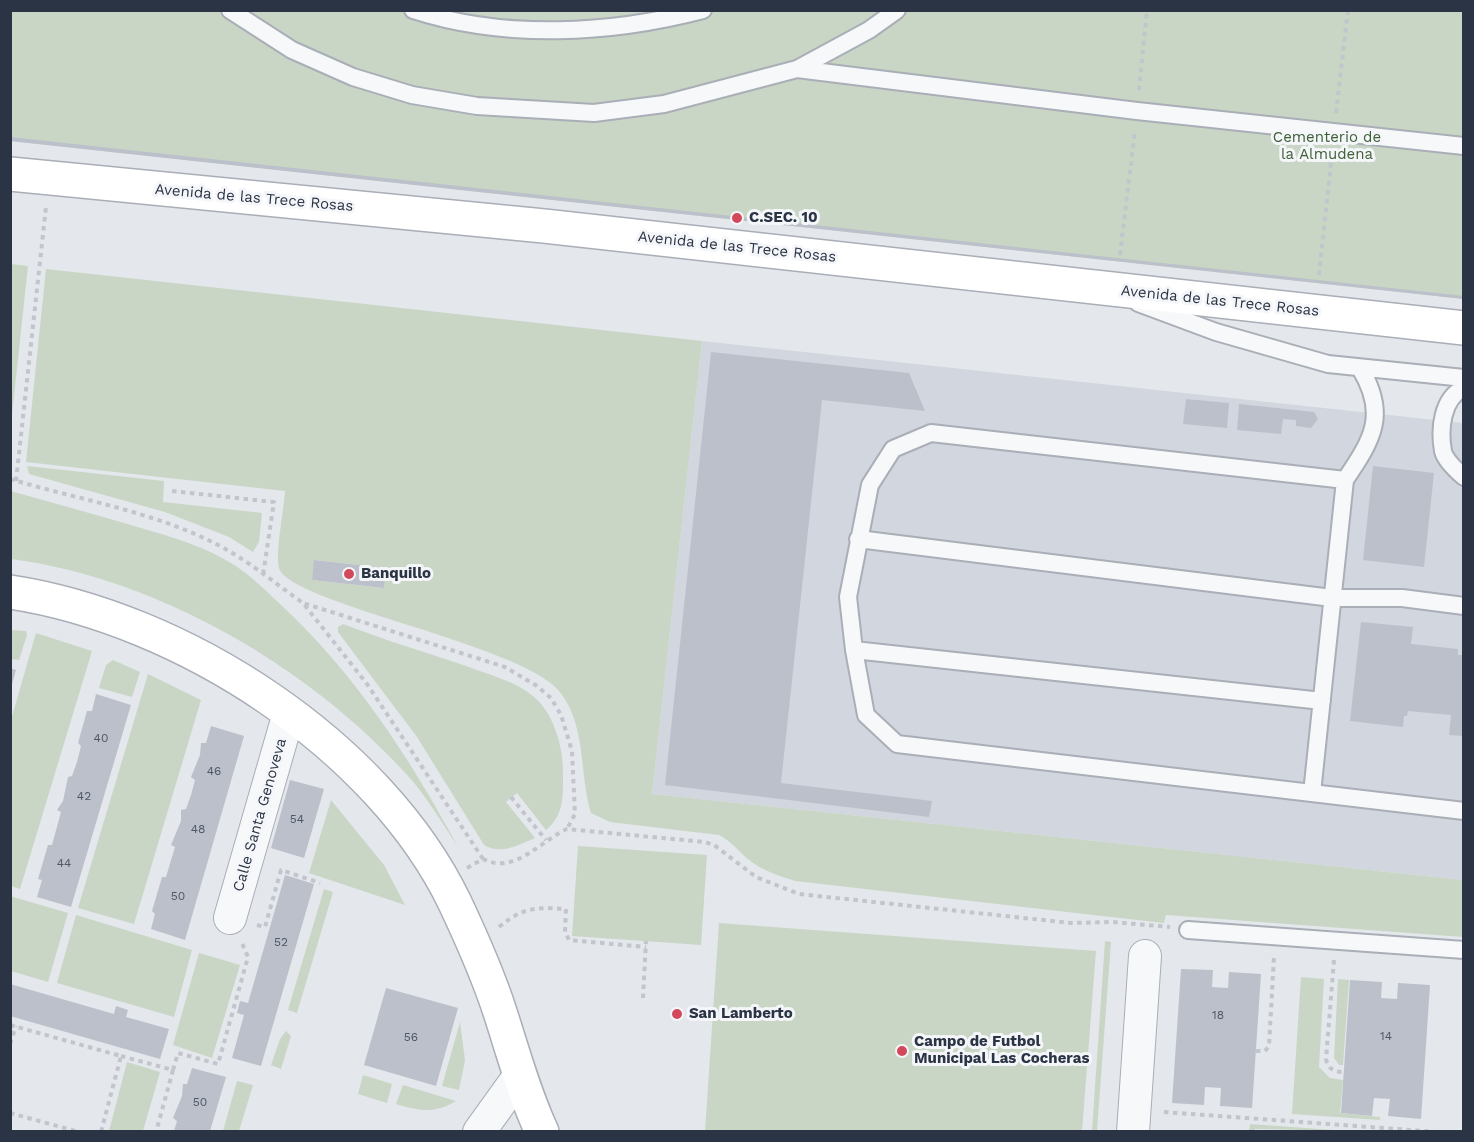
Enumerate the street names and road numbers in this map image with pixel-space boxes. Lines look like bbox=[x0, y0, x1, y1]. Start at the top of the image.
street label: Avenida de las Trece Rosas bbox=[154, 180, 354, 216]
street label: Avenida de las Trece Rosas bbox=[637, 228, 837, 266]
street label: Avenida de las Trece Rosas bbox=[1120, 282, 1320, 320]
street label: Calle Santa Genoveva bbox=[229, 736, 291, 894]

